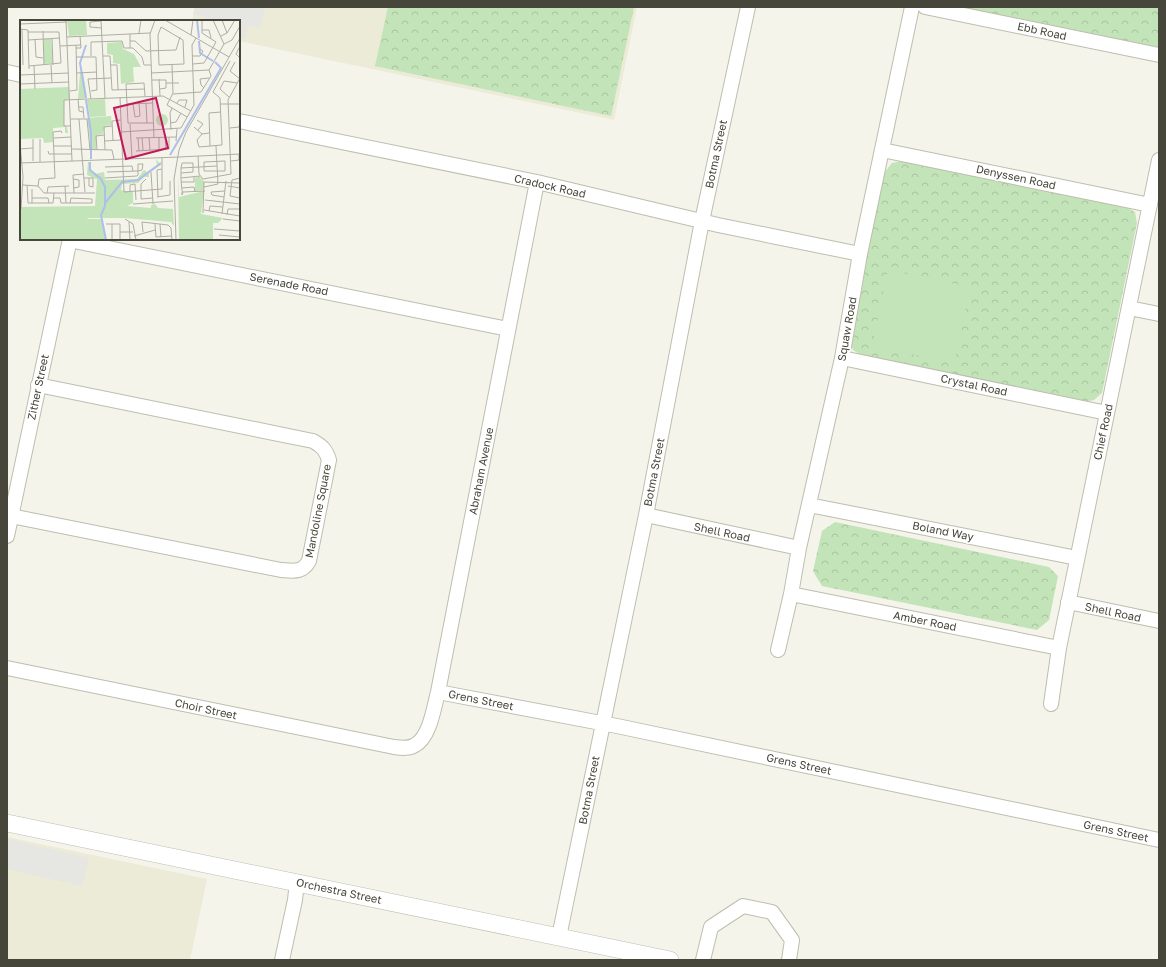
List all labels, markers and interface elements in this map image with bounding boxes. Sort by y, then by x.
street label: Ebb Road [1016,19,1068,42]
inset map [20,20,240,240]
street label: Botma Street [702,118,729,189]
street label: Denyssen Road [975,162,1057,191]
street label: Cradock Road [513,171,587,200]
street label: Serenade Road [249,270,330,298]
street label: Squaw Road [834,296,859,362]
street label: Zither Street [24,353,51,421]
street label: Crystal Road [940,371,1009,398]
street label: Chief Road [1090,403,1115,461]
street label: Abraham Avenue [466,426,495,516]
street label: Botma Street [640,436,667,507]
street label: Mandoline Square [302,463,333,559]
street label: Boland Way [911,518,975,543]
street label: Shell Road [693,519,751,544]
street label: Shell Road [1084,599,1142,624]
street label: Amber Road [892,608,958,633]
street label: Grens Street [447,687,515,712]
street label: Choir Street [174,696,238,721]
street label: Grens Street [765,750,833,777]
street label: Botma Street [575,754,602,825]
street label: Grens Street [1082,817,1150,844]
street label: Orchestra Street [295,875,383,906]

